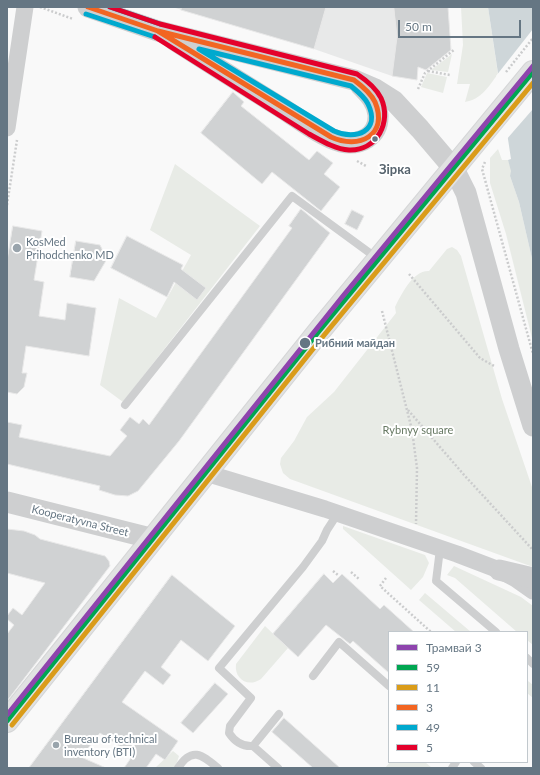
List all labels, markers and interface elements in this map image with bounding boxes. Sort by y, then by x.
scale bar [400,12,523,38]
text: 50 m [405,19,432,34]
unlabelled marker [370,134,380,144]
district label: Зірка [379,162,411,178]
place label: KosMed Prihodchenko MD [26,235,114,261]
marker: KosMed Prihodchenko MD [11,242,23,254]
marker: Рибний майдан [298,336,312,350]
place label: Рибний майдан [315,336,395,350]
park label: Rybnyy square [383,423,453,437]
street label: Kooperatyvna Street [30,503,130,539]
legend [388,631,528,763]
text: Трамвай 3 [426,640,482,655]
text: 59 [426,660,440,675]
text: 11 [426,680,440,695]
text: 3 [426,700,433,715]
text: 49 [426,720,440,735]
place label: Bureau of technical inventory (BTI) [64,732,157,758]
marker: Bureau of technical inventory (BTI) [51,740,61,750]
text: 5 [426,740,433,755]

